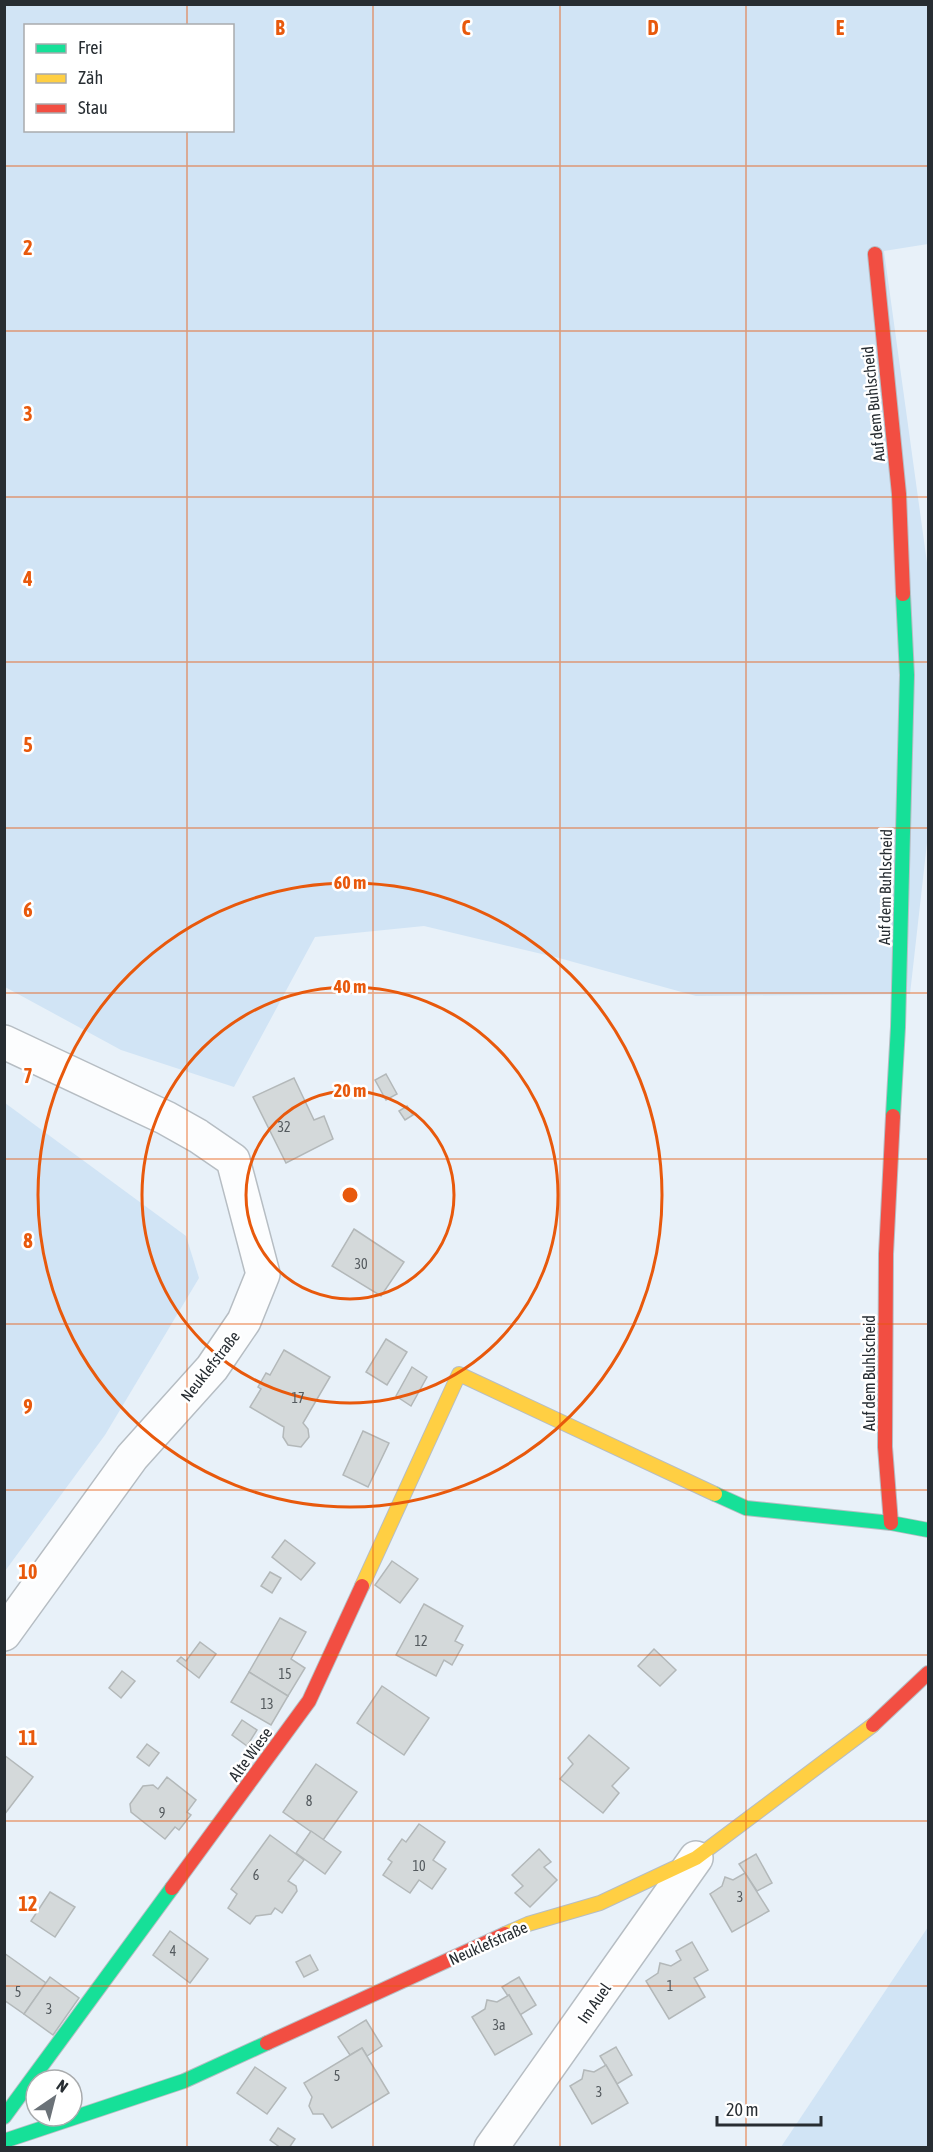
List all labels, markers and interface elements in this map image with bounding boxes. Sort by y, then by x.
text: B [275,16,285,39]
text: C [462,16,471,39]
text: D [647,16,659,39]
text: E [836,16,845,39]
legend [24,24,234,132]
text: Frei [78,37,103,58]
text: Zäh [78,67,103,88]
text: Stau [78,97,108,118]
text: 2 [23,236,33,259]
street label: Auf dem Buhlscheid [858,345,888,463]
text: 3 [23,402,33,425]
text: 4 [22,567,33,590]
text: 5 [23,733,33,756]
street label: Auf dem Buhlscheid [875,829,895,945]
text: 60 m [334,872,366,893]
text: 6 [23,898,33,921]
text: 40 m [333,976,366,997]
text: 7 [23,1064,33,1087]
text: 20 m [334,1080,366,1101]
house number: 32 [277,1119,291,1135]
centre of rings [340,1185,360,1205]
text: 8 [23,1229,33,1252]
house number: 30 [354,1256,368,1272]
street label: Auf dem Buhlscheid [860,1315,878,1431]
street label: Neuklefstraße [177,1327,243,1405]
house number: 17 [291,1390,305,1406]
text: 9 [23,1395,33,1418]
text: 10 [19,1560,37,1583]
house number: 12 [414,1633,428,1649]
house number: 15 [278,1666,292,1682]
house number: 13 [260,1696,274,1712]
street label: Alte Wiese [225,1724,275,1784]
text: 11 [19,1726,37,1749]
house number: 8 [306,1793,313,1809]
house number: 9 [159,1805,165,1821]
house number: 10 [412,1858,426,1874]
house number: 6 [253,1867,260,1883]
house number: 3 [737,1889,743,1905]
text: 12 [19,1892,37,1915]
street label: Neuklefstraße [446,1918,530,1968]
house number: 4 [170,1943,177,1959]
house number: 1 [667,1978,673,1994]
street label: Im Auel [574,1979,615,2027]
house number: 5 [15,1984,21,2000]
house number: 3 [46,2001,52,2017]
house number: 3a [492,2017,506,2033]
north arrow [24,2068,84,2128]
house number: 5 [334,2068,340,2084]
text: N [54,2076,72,2096]
house number: 3 [596,2084,602,2100]
scale bar [717,2089,820,2127]
text: 20 m [726,2099,758,2120]

